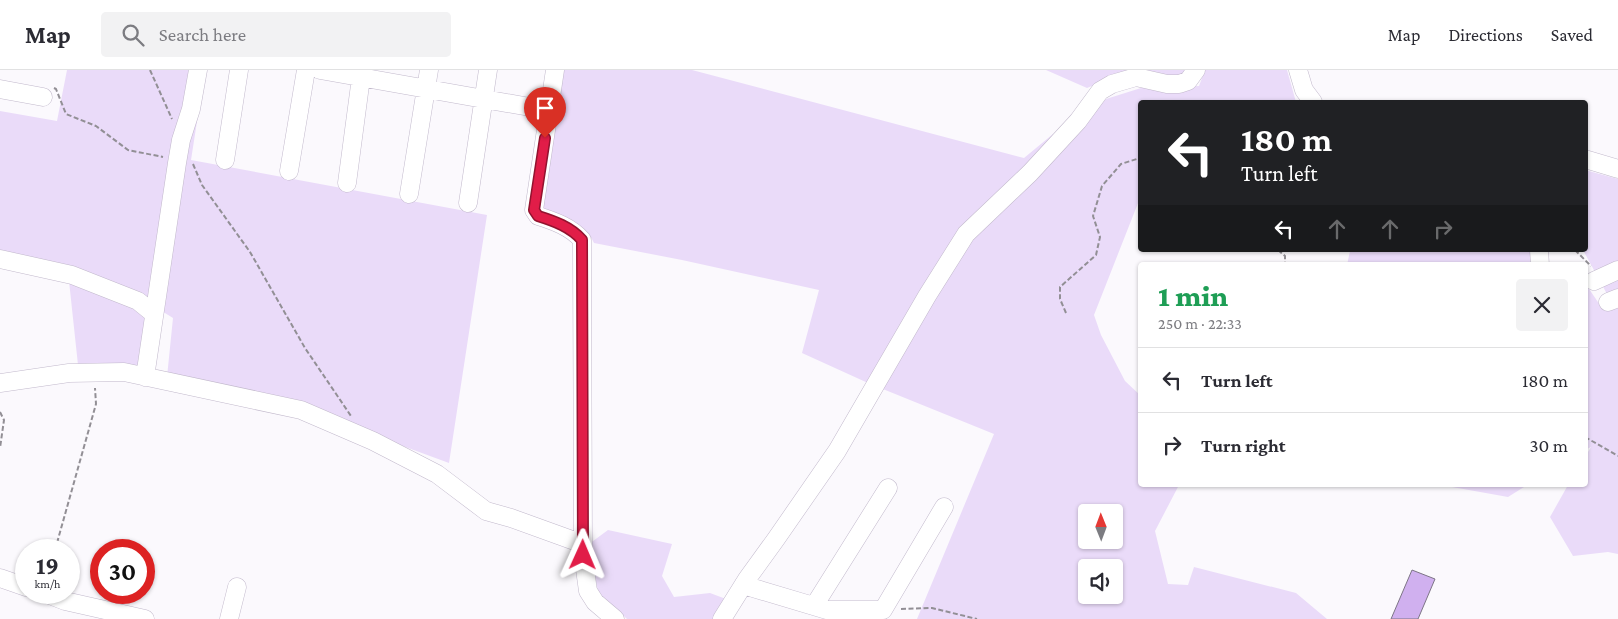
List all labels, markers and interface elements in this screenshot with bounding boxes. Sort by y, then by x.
search box [101,12,451,57]
text: Map [25,21,71,48]
icon: search [119,21,147,49]
text: Search here [159,24,246,45]
text: Map [1388,25,1420,45]
text: Directions [1448,25,1523,45]
text: Saved [1551,25,1593,45]
pin [524,87,566,138]
icon: arrive [531,94,559,122]
icon: left [1158,120,1223,185]
text: 180 m [1241,120,1332,159]
text: Turn left [1241,161,1318,186]
icon: left [1270,215,1298,243]
icon: ahead [1323,215,1351,243]
icon: ahead [1376,215,1404,243]
icon: right [1429,215,1457,243]
text: 1 min [1158,279,1228,312]
button: close [1516,279,1568,331]
text: 250 m · 22:33 [1158,315,1242,332]
icon: left [1158,366,1186,394]
text: Turn left [1201,370,1273,391]
text: 180 m [1522,370,1568,391]
icon: right [1158,431,1186,459]
text: Turn right [1201,435,1286,456]
text: 30 m [1529,435,1568,456]
north arrow [1078,504,1122,549]
map controls [1078,504,1123,604]
position arrow [556,528,608,580]
speed limit sign: 30 [90,539,155,604]
text: 19 [36,552,59,579]
button: sound [1078,559,1123,604]
text: km/h [35,577,60,591]

